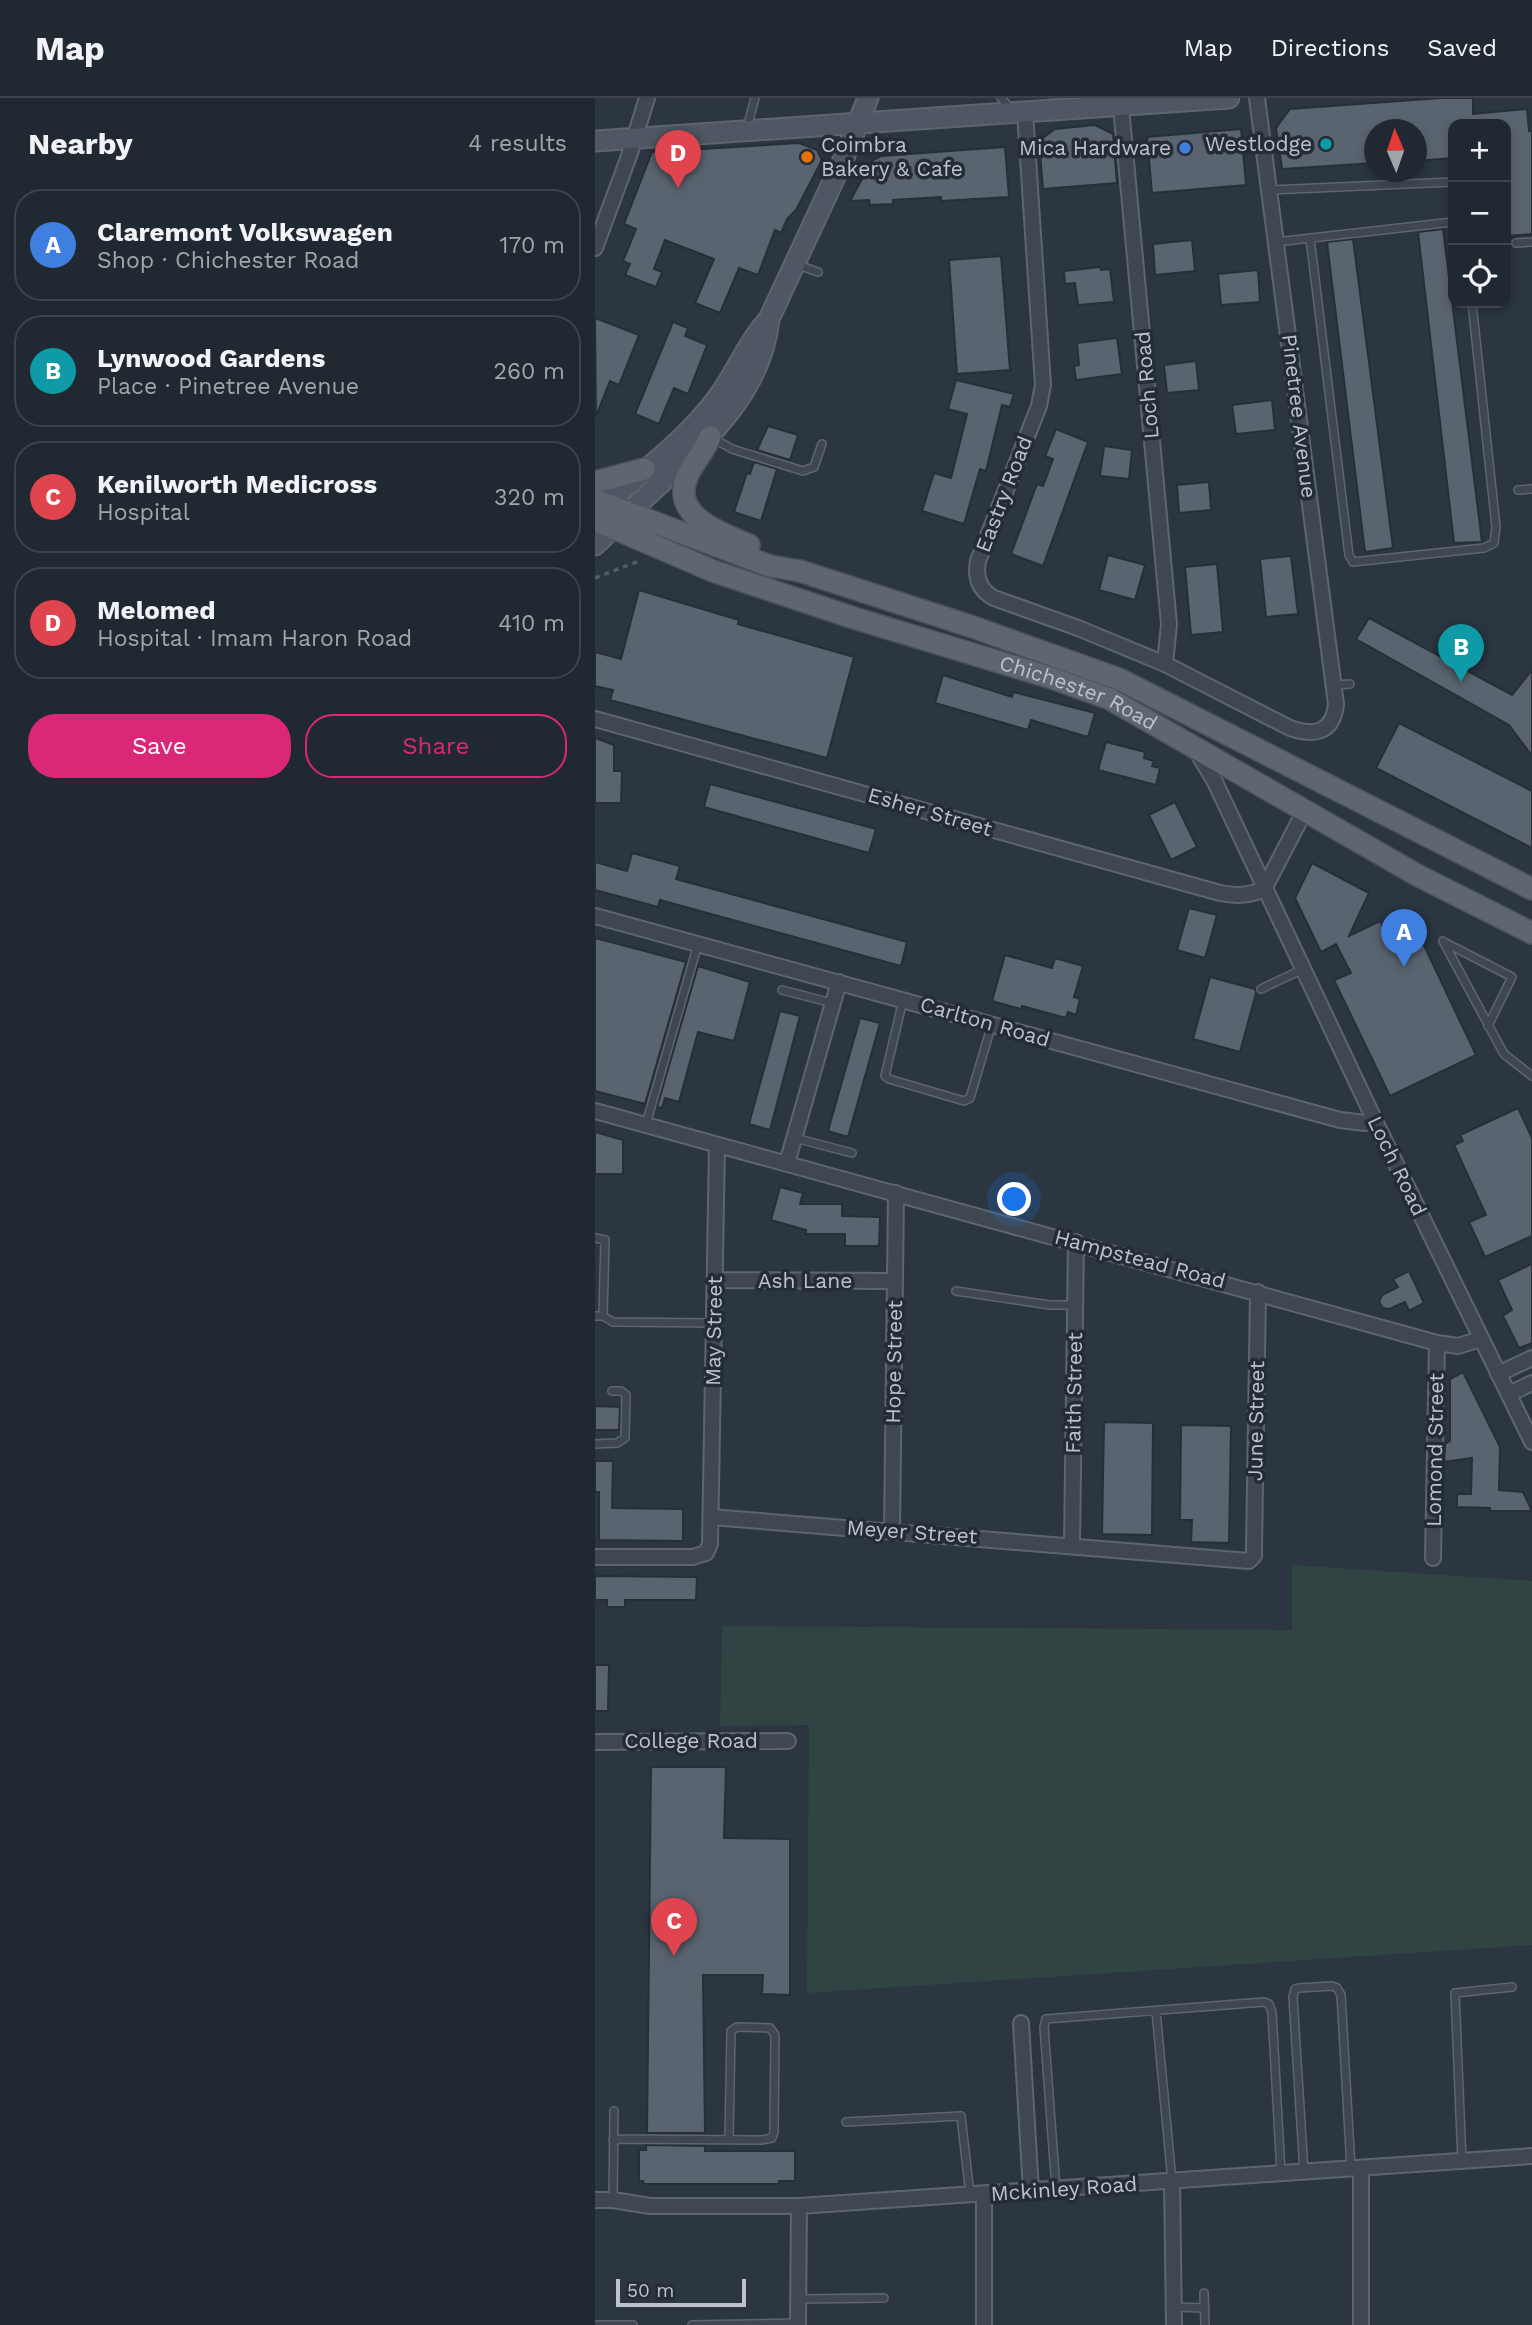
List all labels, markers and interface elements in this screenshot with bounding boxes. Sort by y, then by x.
text: Map [35,29,105,68]
text: Map [1184,34,1233,62]
text: Directions [1271,34,1389,62]
text: Saved [1427,34,1497,62]
north arrow [1364,119,1427,182]
map controls [1448,119,1511,308]
button: + [1448,119,1511,182]
text: Nearby [28,126,133,161]
text: 4 results [468,130,567,157]
pin: D [655,130,701,188]
place label: Westlodge [1205,131,1312,156]
place label: Coimbra Bakery & Cafe [821,132,963,181]
place label: Mica Hardware [1019,135,1171,160]
marker: Westlodge [1318,136,1334,152]
marker: Mica Hardware [1177,140,1193,156]
marker: Coimbra Bakery & Cafe [799,149,815,165]
button: − [1448,182,1511,245]
text: Claremont Volkswagen [97,217,393,247]
text: A [45,232,61,259]
text: 170 m [500,232,565,259]
button: locate [1448,245,1511,308]
text: Shop · Chichester Road [97,247,359,274]
street label: Loch Road [1129,330,1164,440]
street label: Pinetree Avenue [1277,332,1322,499]
text: Lynwood Gardens [97,343,325,373]
text: B [45,358,61,385]
text: 260 m [494,358,565,385]
text: Place · Pinetree Avenue [97,373,359,400]
street label: Eastry Road [970,432,1037,555]
text: Kenilworth Medicross [97,469,377,499]
text: C [45,484,61,511]
text: 320 m [494,484,565,511]
text: Hospital [97,499,190,526]
text: Melomed [97,595,216,625]
text: D [45,610,61,637]
text: 410 m [498,610,565,637]
pin: B [1438,624,1484,682]
text: Hospital · Imam Haron Road [97,625,412,652]
street label: Chichester Road [997,650,1162,736]
button: Save [28,714,291,778]
button: Share [305,714,567,778]
street label: Esher Street [865,782,995,841]
pin: A [1381,909,1427,967]
street label: Carlton Road [917,991,1053,1052]
street label: Loch Road [1363,1112,1432,1220]
your location [997,1182,1031,1216]
street label: Hampstead Road [1052,1224,1228,1293]
street label: Ash Lane [758,1268,852,1293]
street label: May Street [700,1276,727,1386]
street label: Hope Street [880,1300,907,1424]
street label: Faith Street [1060,1332,1087,1454]
street label: June Street [1242,1361,1269,1481]
street label: Lomond Street [1421,1373,1448,1527]
street label: Meyer Street [846,1514,978,1549]
street label: College Road [624,1728,758,1753]
pin: C [651,1898,697,1956]
street label: Mckinley Road [990,2171,1138,2206]
scale bar [616,2276,745,2308]
text: 50 m [627,2279,674,2302]

